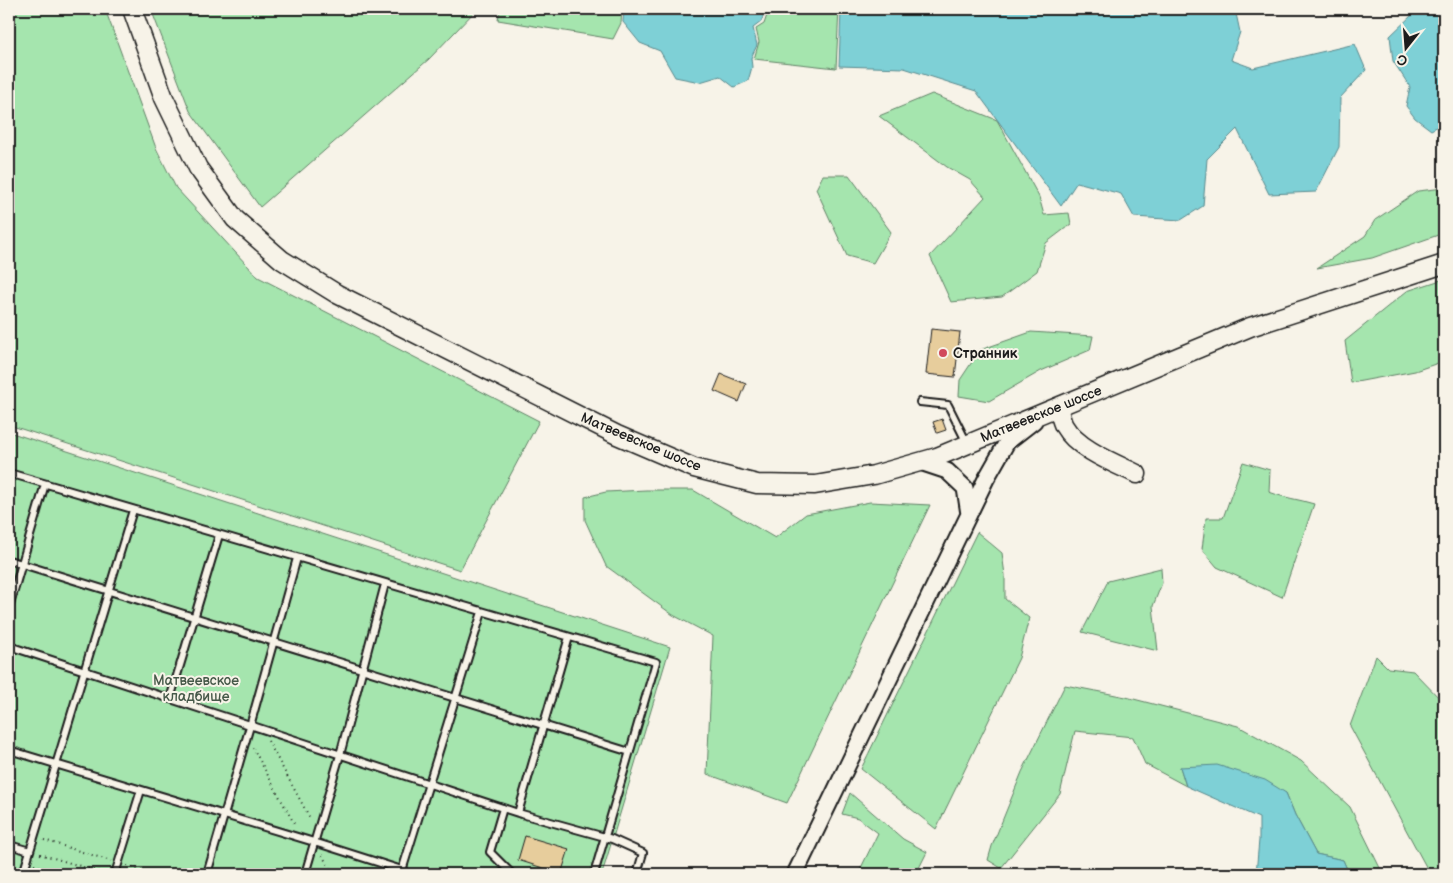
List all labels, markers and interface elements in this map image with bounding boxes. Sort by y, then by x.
north arrow [1380,22,1430,72]
text: С [1395,50,1409,70]
place label: Странник [953,345,1018,362]
marker: Странник [937,347,949,359]
street label: Матвеевское шоссе [978,382,1104,446]
street label: Матвеевское шоссе [578,409,704,475]
park label: Матвеевское кладбище [153,672,239,705]

